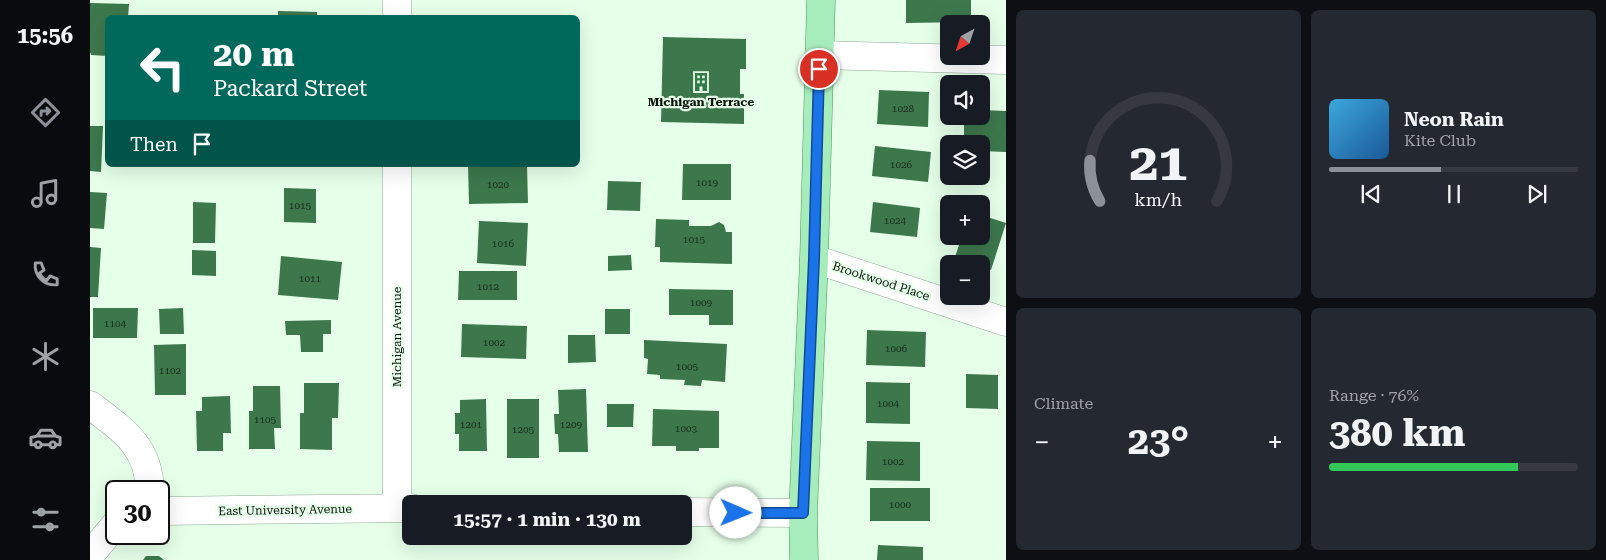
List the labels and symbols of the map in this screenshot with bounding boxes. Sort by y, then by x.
north arrow [940,15,990,65]
pin [798,48,840,90]
building icon: Michigan Terrace [690,71,712,93]
place label: Michigan Terrace [648,95,754,109]
house number: 1028 [892,103,915,114]
house number: 1026 [890,159,913,170]
house number: 1019 [696,177,719,188]
house number: 1020 [487,179,510,190]
house number: 1015 [289,200,312,211]
house number: 1024 [884,215,907,226]
house number: 1015 [683,234,706,245]
house number: 1016 [492,238,515,249]
street label: Brookwood Place [831,259,932,303]
house number: 1011 [299,273,322,284]
house number: 1012 [477,281,500,292]
street label: Michigan Avenue [390,286,404,387]
house number: 1009 [690,297,713,308]
house number: 1104 [104,318,127,329]
house number: 1002 [483,337,506,348]
house number: 1006 [885,343,908,354]
house number: 1005 [676,361,699,372]
house number: 1102 [159,365,182,376]
house number: 1004 [877,398,900,409]
house number: 1105 [254,414,277,425]
house number: 1201 [460,419,483,430]
house number: 1209 [560,419,583,430]
house number: 1003 [675,423,698,434]
house number: 1205 [512,424,535,435]
house number: 1002 [882,456,905,467]
speed limit sign: 30 [105,480,170,545]
position arrow [709,486,761,538]
house number: 1000 [889,499,912,510]
street label: East University Avenue [218,502,352,518]

